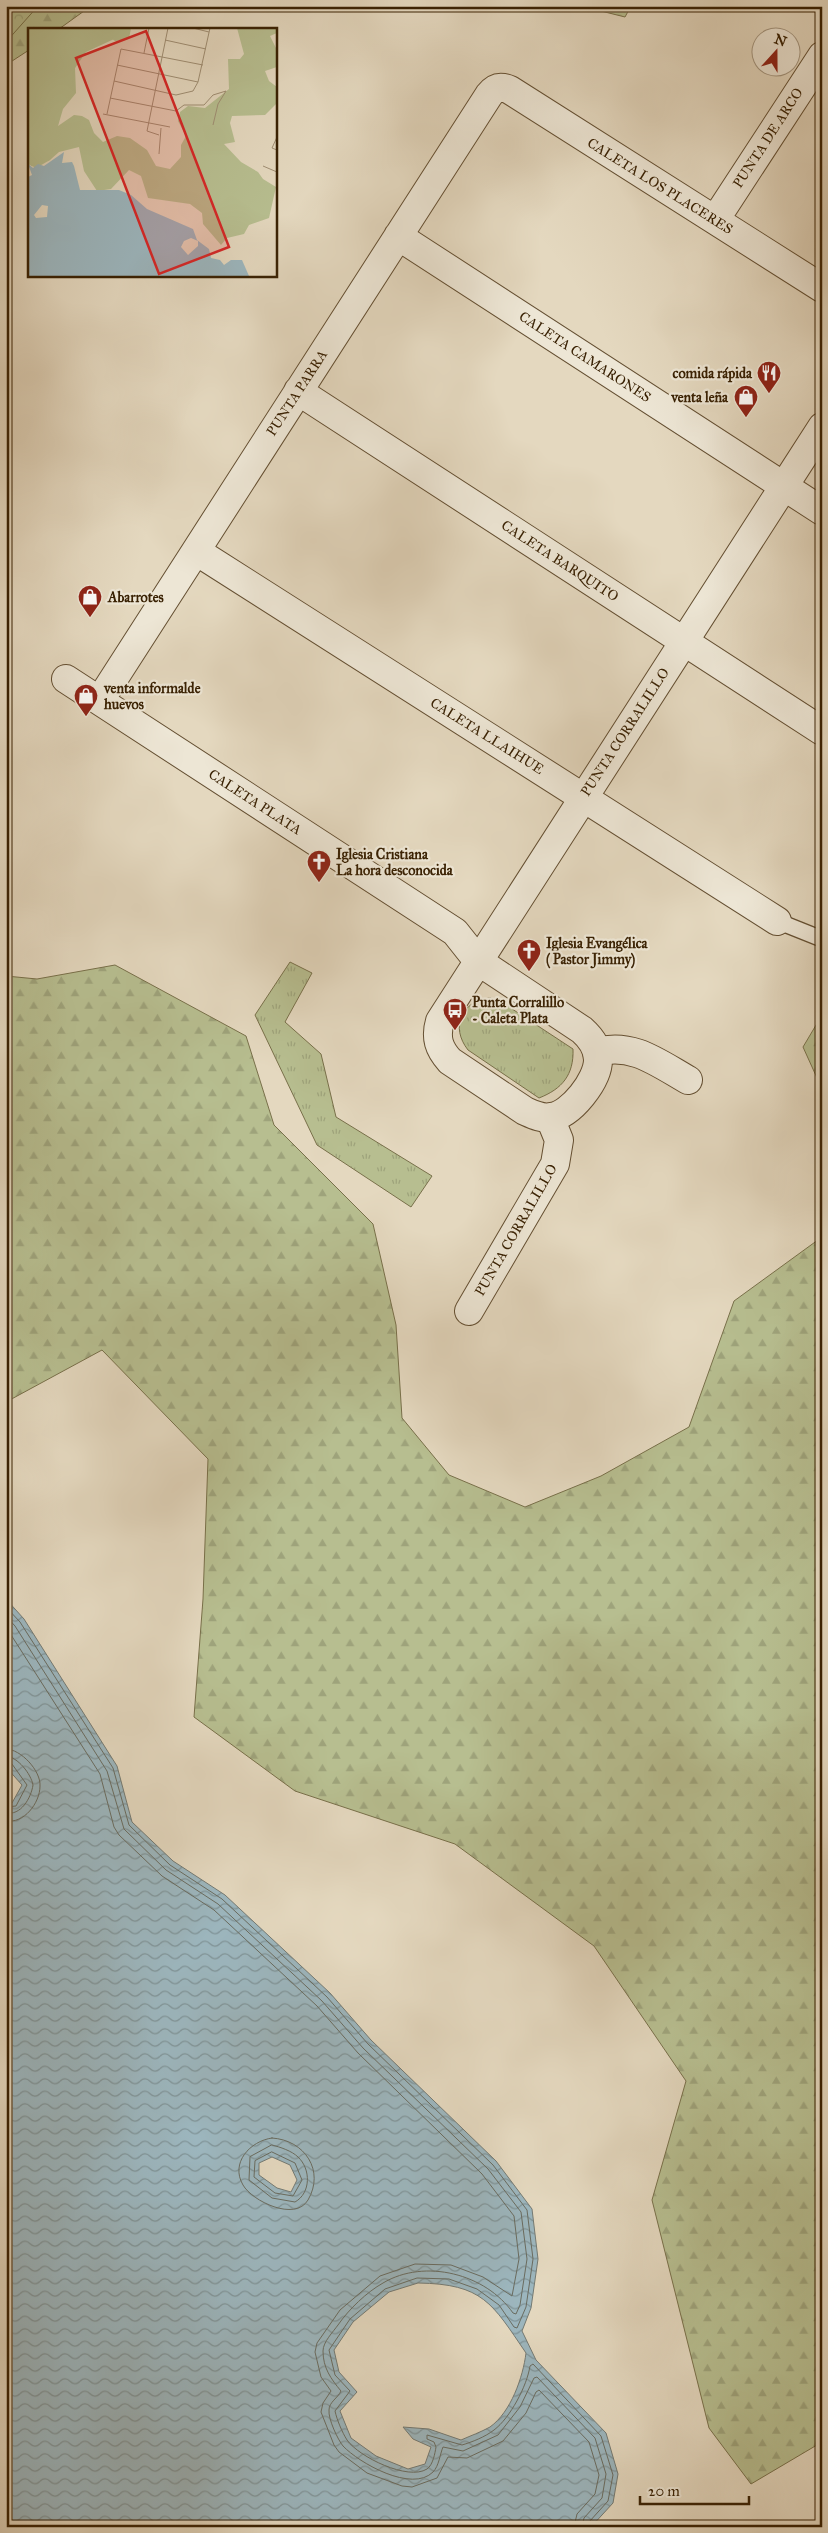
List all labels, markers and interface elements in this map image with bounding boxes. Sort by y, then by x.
inset map [28,28,276,276]
north arrow [750,28,800,78]
text: N [772,30,789,50]
street label: PUNTA DE ARCO [729,85,807,191]
street label: CALETA LOS PLACERES [584,134,736,238]
street label: CALETA CAMARONES [516,308,654,406]
street label: PUNTA PARRA [263,346,331,439]
restaurant icon: comida rápida [756,360,782,394]
place label: comida rápida [673,365,753,383]
shop icon: venta leña [733,384,759,418]
place label: venta leña [670,389,729,406]
street label: CALETA BARQUITO [498,517,622,605]
shop icon: Abarrotes [77,584,103,618]
place label: Abarrotes [107,589,164,606]
street label: PUNTA CORRALILLO [577,665,673,799]
place label: venta informalde huevos [103,680,201,713]
shop icon: venta informalde huevos [73,683,99,717]
street label: CALETA LLAIHUE [427,694,547,778]
street label: CALETA PLATA [205,766,305,839]
place label: Iglesia Cristiana La hora desconocida [336,846,454,879]
church icon: Iglesia Cristiana La hora desconocida [306,849,332,883]
place label: Iglesia Evangélica ( Pastor Jimmy) [546,935,649,969]
church icon: Iglesia Evangélica ( Pastor Jimmy) [516,938,542,972]
place label: Punta Corralillo - Caleta Plata [472,994,564,1027]
bus stop icon: Punta Corralillo - Caleta Plata [442,997,468,1031]
street label: PUNTA CORRALILLO [471,1161,561,1299]
scale bar [640,2473,749,2505]
text: 20 m [648,2482,680,2500]

